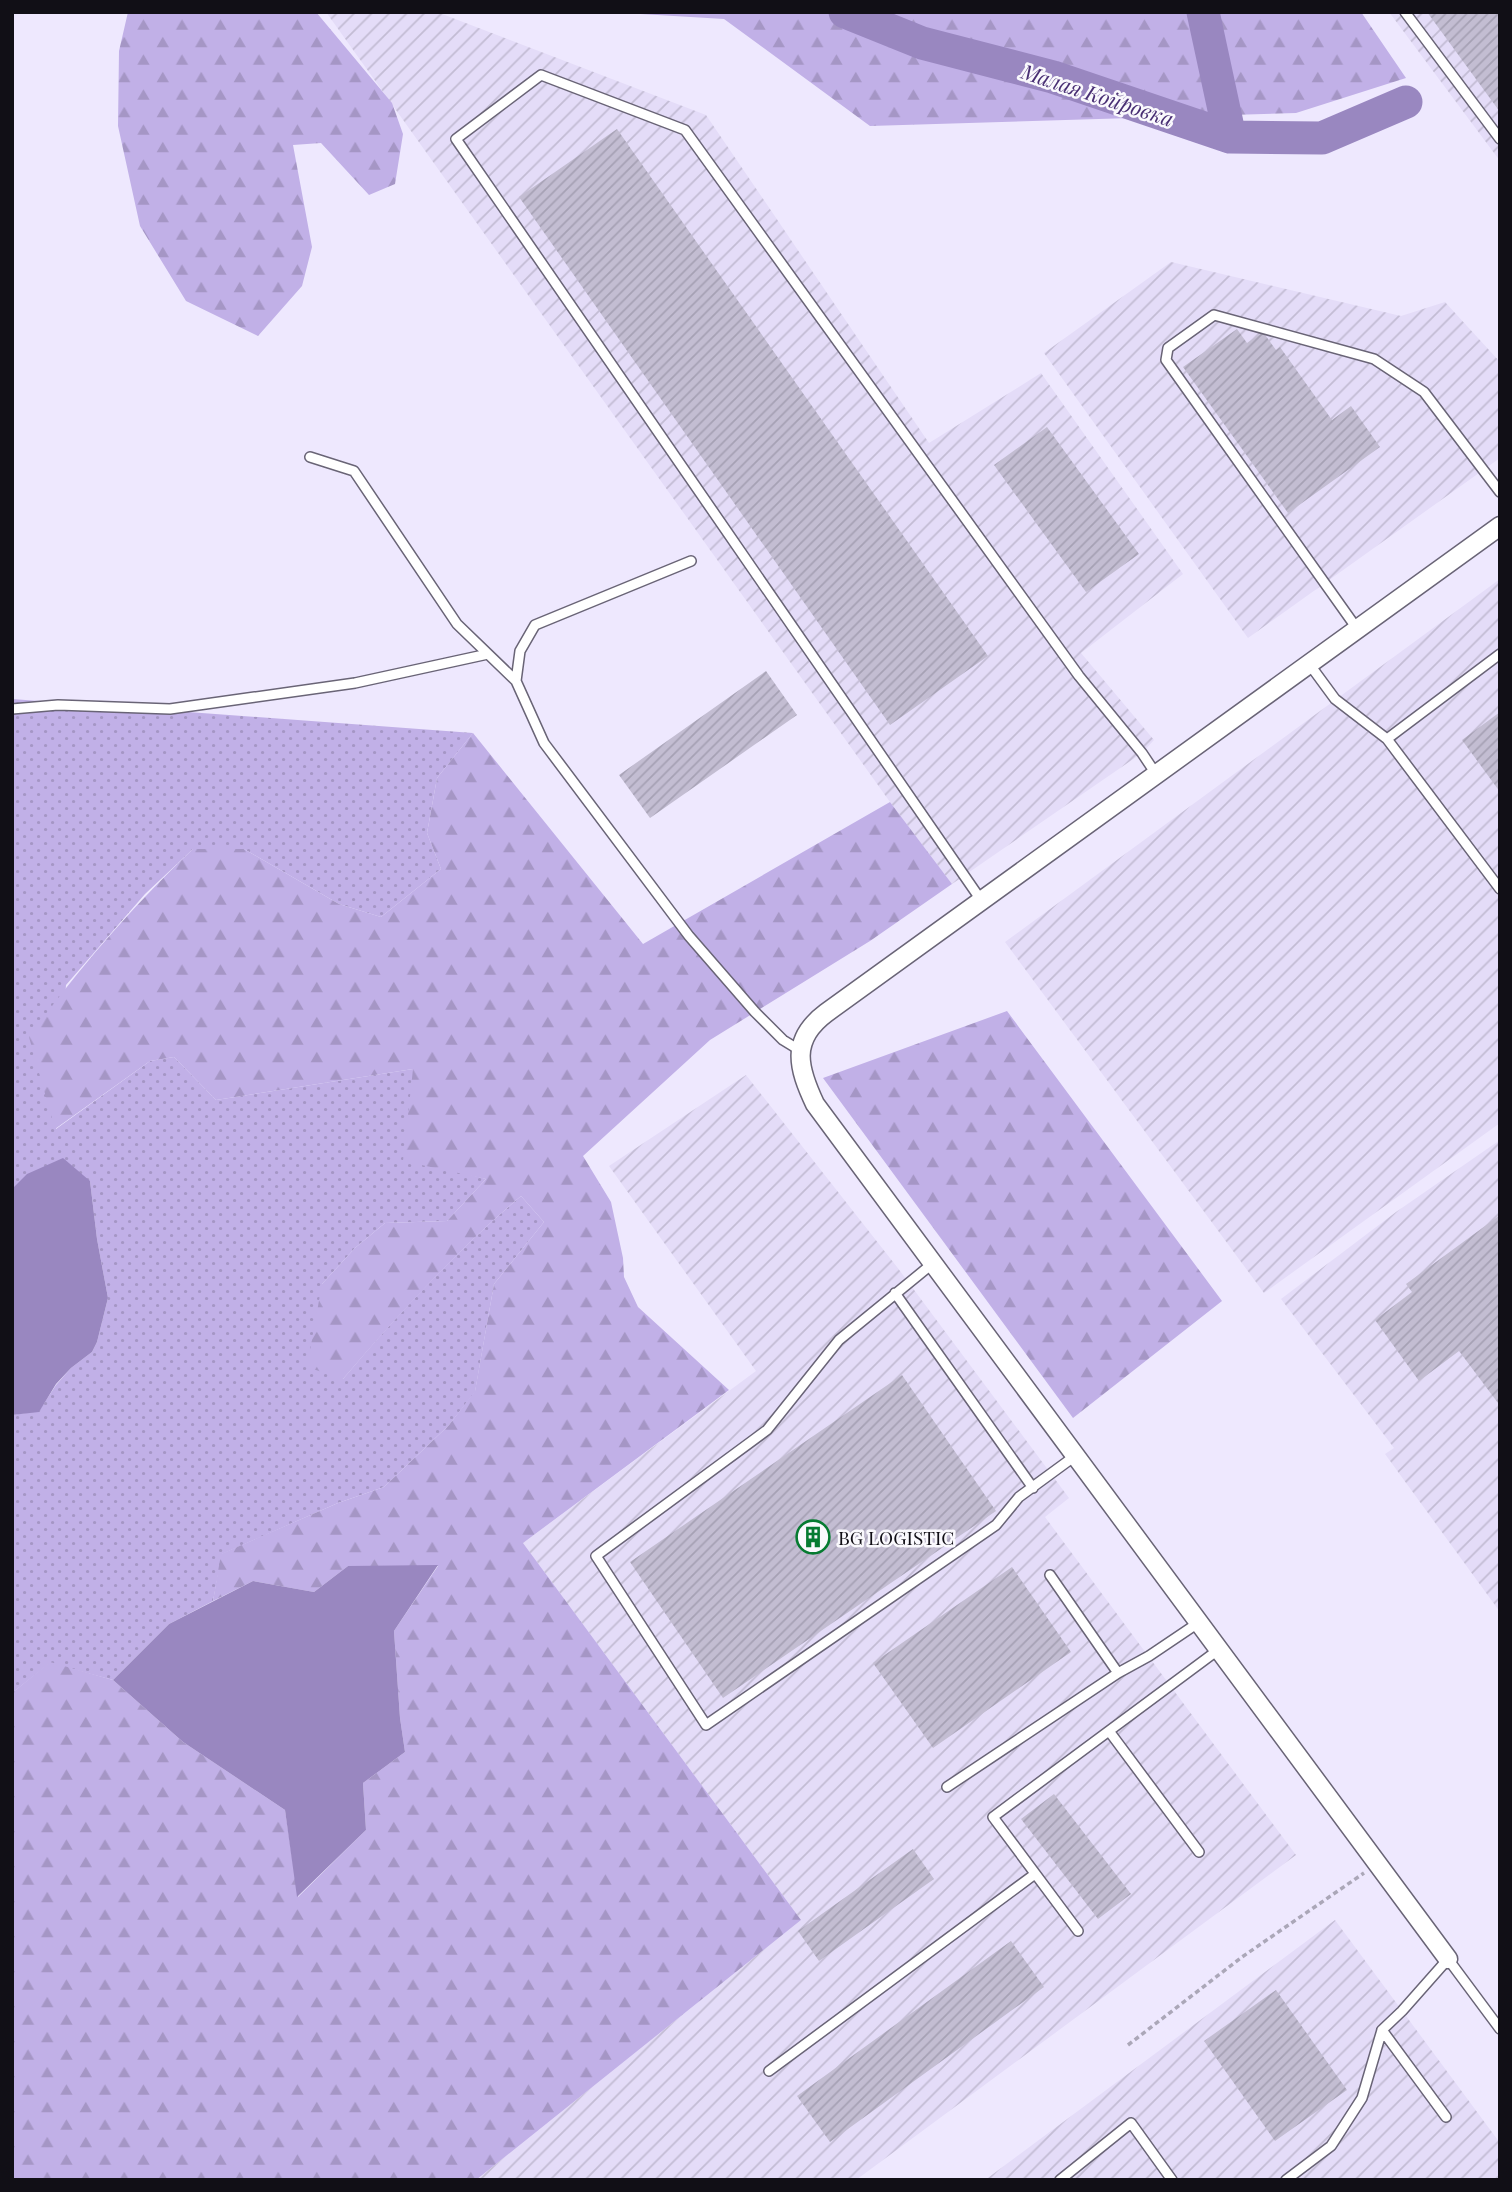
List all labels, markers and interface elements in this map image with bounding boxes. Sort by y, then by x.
water label: Малая Койровка [1017,56,1178,132]
building icon: BG LOGISTIC [794,1518,832,1556]
place label: BG LOGISTIC [838,1524,954,1550]

